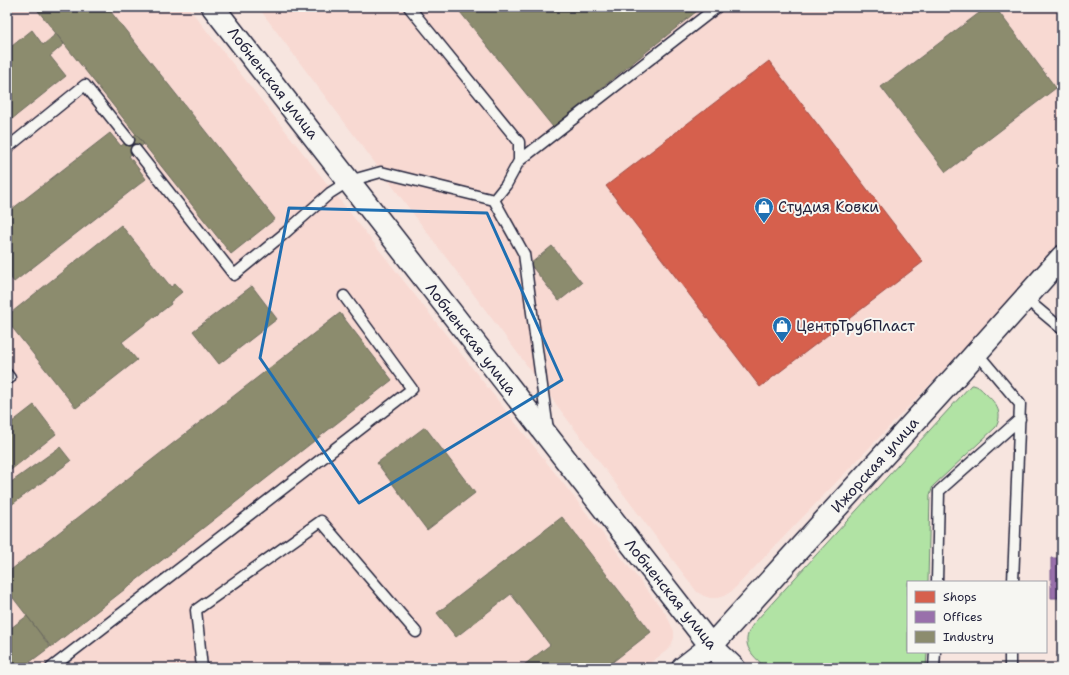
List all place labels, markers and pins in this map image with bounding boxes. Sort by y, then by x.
shop icon: Студия Ковки [753,196,775,224]
place label: Студия Ковки [778,197,879,217]
shop icon: ЦентрТрубПласт [771,315,793,343]
place label: ЦентрТрубПласт [796,316,915,336]

